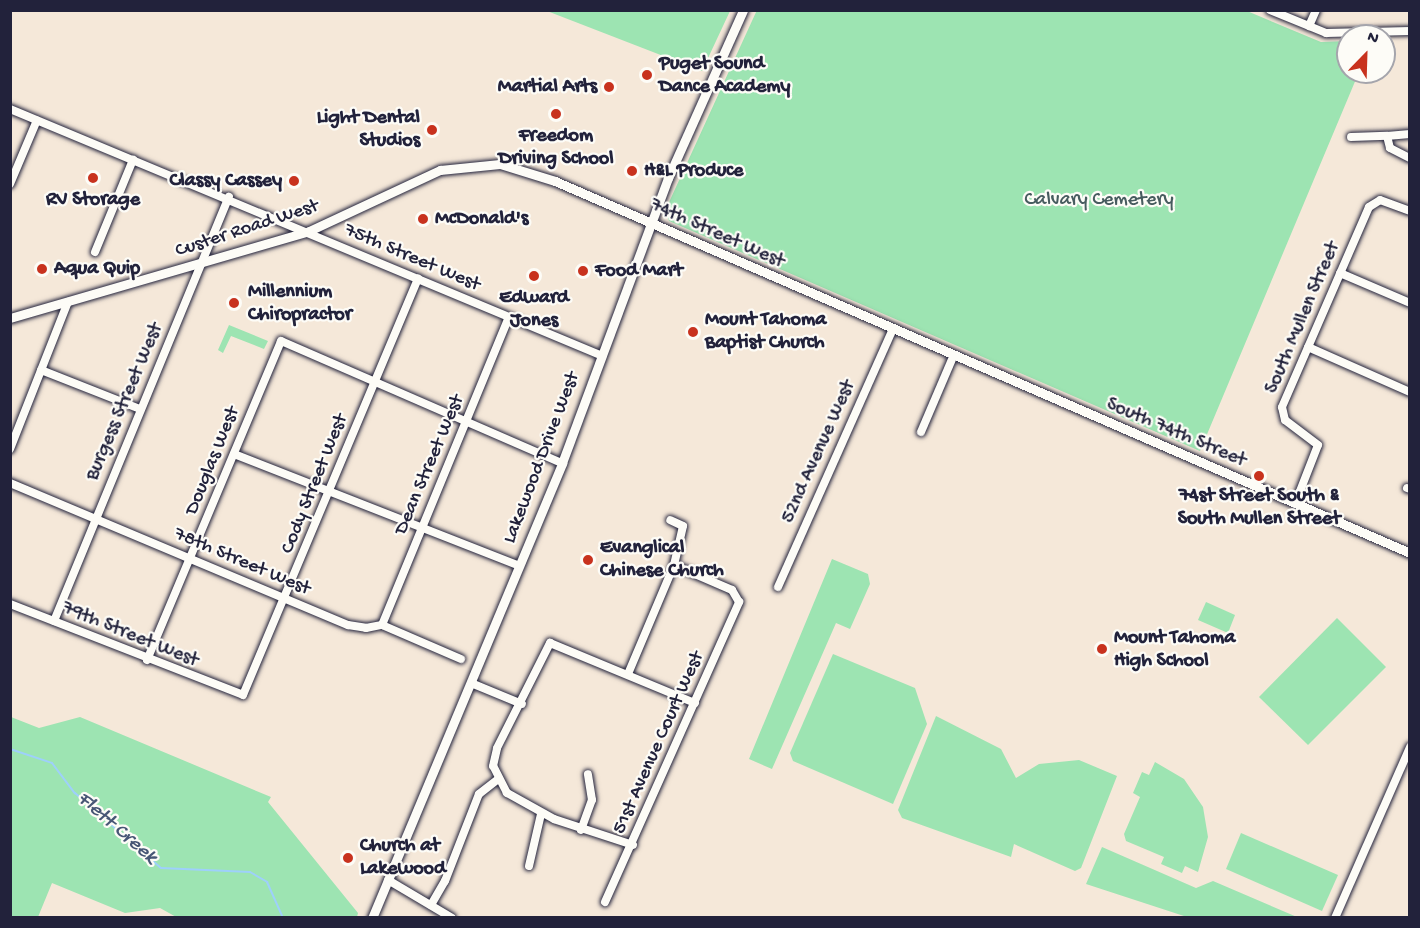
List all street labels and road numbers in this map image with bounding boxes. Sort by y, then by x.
street label: 74th Street West [646,194,788,274]
street label: Custer Road West [172,195,322,263]
street label: 75th Street West [340,219,484,297]
street label: South Mullen Street [1260,238,1346,398]
street label: Burgess Street West [81,320,169,484]
street label: Lakewood Drive West [498,369,586,547]
street label: 52nd Avenue West [777,377,861,527]
street label: Dean Street West [390,391,470,539]
street label: South 74th Street [1102,393,1250,473]
street label: Douglas West [180,403,246,519]
street label: Cody Street West [276,411,354,557]
street label: 78th Street West [170,522,314,602]
street label: 79th Street West [58,597,202,673]
street label: 51st Avenue Court West [608,648,710,838]

